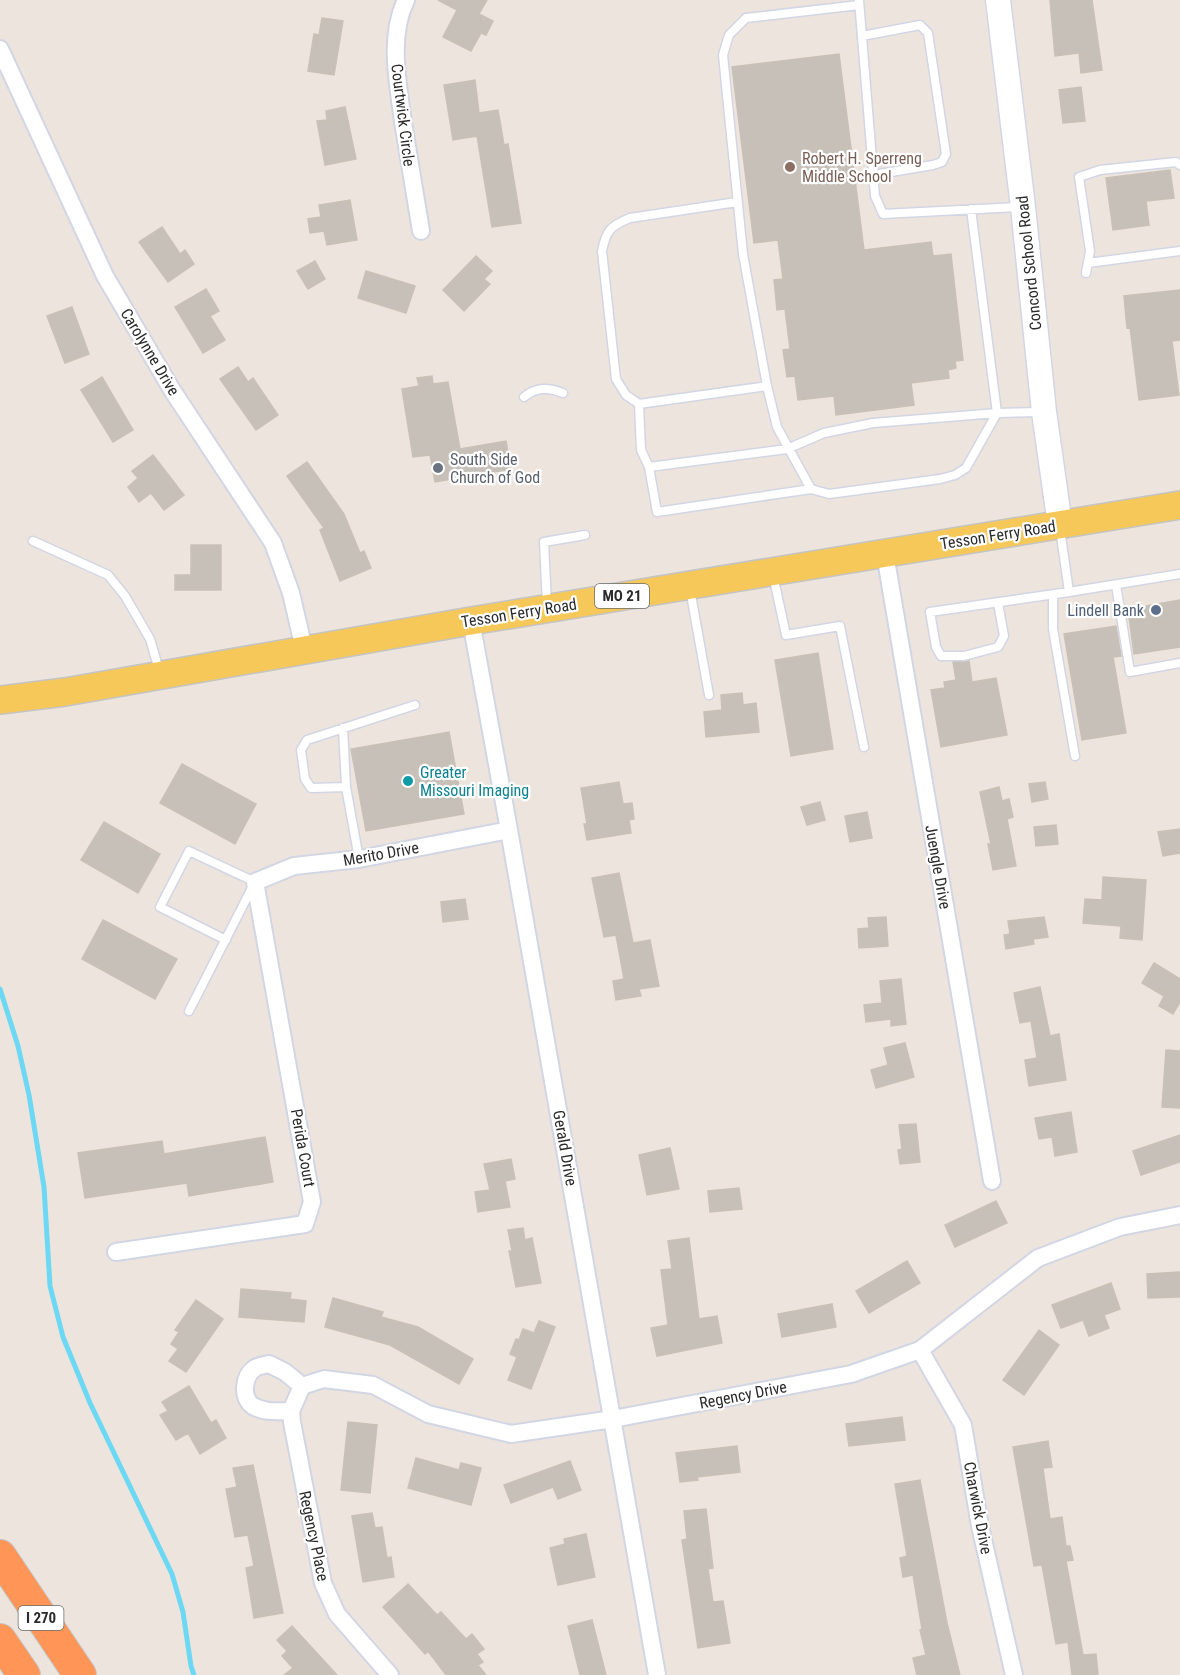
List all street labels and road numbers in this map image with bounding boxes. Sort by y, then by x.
street label: Courtwick Circle [387,63,419,167]
street label: Concord School Road [1012,195,1046,331]
street label: Carolynne Drive [117,305,183,399]
street label: Tesson Ferry Road [939,517,1057,553]
road number: MO 21 [595,584,649,608]
street label: Tesson Ferry Road [460,595,578,631]
street label: Juengle Drive [921,823,955,911]
street label: Merito Drive [342,838,420,870]
street label: Perida Court [287,1107,319,1189]
street label: Gerald Drive [549,1109,581,1187]
street label: Regency Drive [698,1377,788,1413]
street label: Charwick Drive [960,1460,996,1556]
street label: Regency Place [295,1489,333,1583]
road number: I 270 [18,1606,63,1630]

